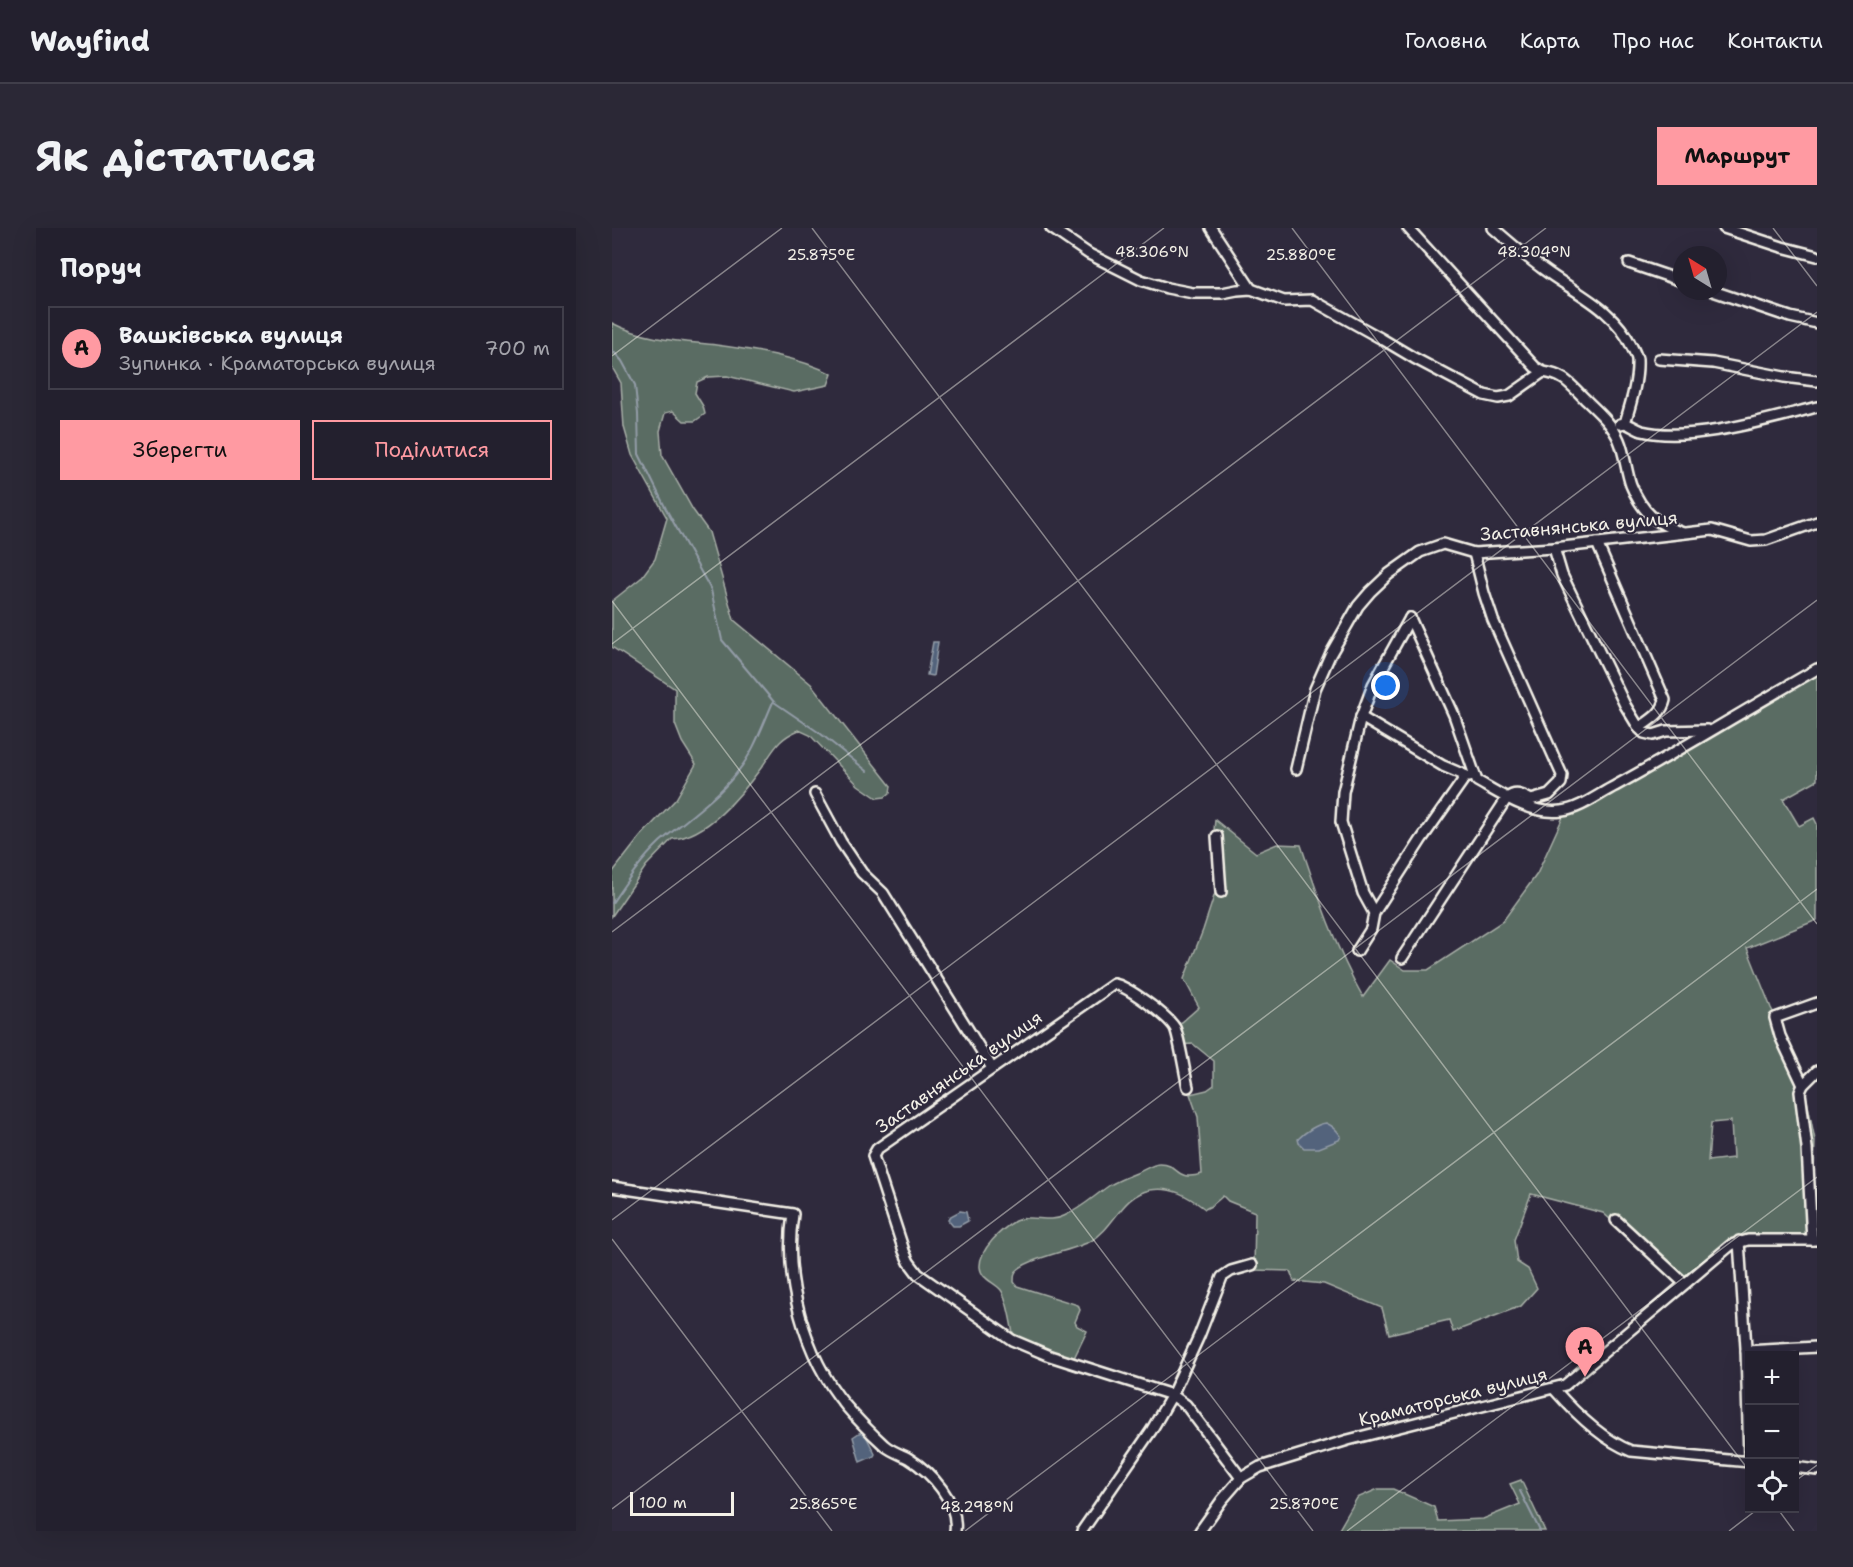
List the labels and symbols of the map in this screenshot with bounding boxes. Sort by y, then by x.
text: 48.306°N [1115,242,1189,262]
text: 48.304°N [1497,242,1571,262]
text: 25.875°E [787,245,855,265]
text: 25.880°E [1266,245,1336,265]
north arrow [1673,246,1727,300]
street label: Заставнянська вулиця [1479,505,1679,547]
your location [1371,671,1400,700]
street label: Заставнянська вулиця [871,1005,1047,1139]
pin: A [1566,1328,1604,1377]
street label: Краматорська вулиця [1356,1362,1550,1432]
scale bar [630,1489,734,1516]
text: 25.865°E [789,1494,857,1514]
text: 25.870°E [1269,1494,1339,1514]
text: 48.298°N [940,1497,1014,1517]

